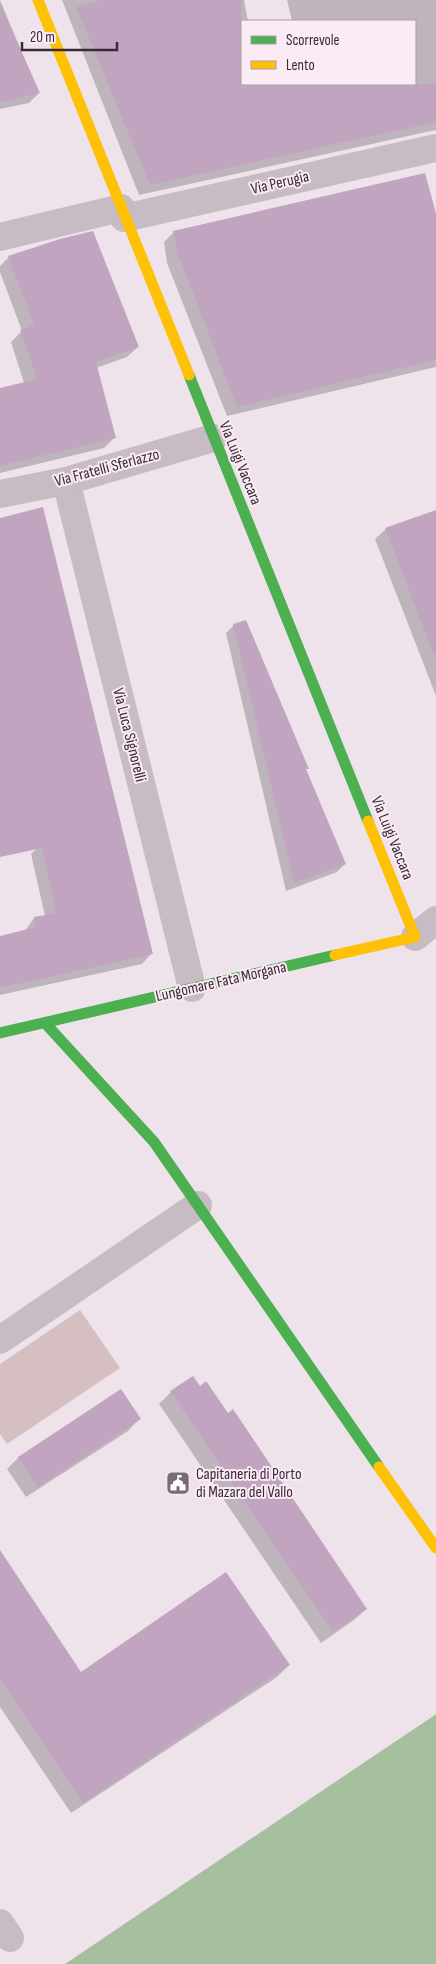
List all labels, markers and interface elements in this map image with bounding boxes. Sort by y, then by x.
scale bar [22,20,118,52]
legend [241,20,416,85]
text: 20 m [30,28,55,47]
text: Scorrevole [286,31,340,50]
text: Lento [286,56,315,75]
street label: Via Perugia [249,167,311,199]
street label: Via Luigi Vaccara [215,418,265,508]
street label: Via Fratelli Sferlazzo [53,445,161,491]
street label: Via Luca Signorelli [108,686,150,784]
street label: Via Luigi Vaccara [367,793,417,883]
street label: Lungomare Fata Morgana [154,958,288,1006]
place label: Capitaneria di Porto di Mazara del Vallo [196,1465,302,1502]
public building icon: Capitaneria di Porto di Mazara del Vallo [165,1470,191,1496]

